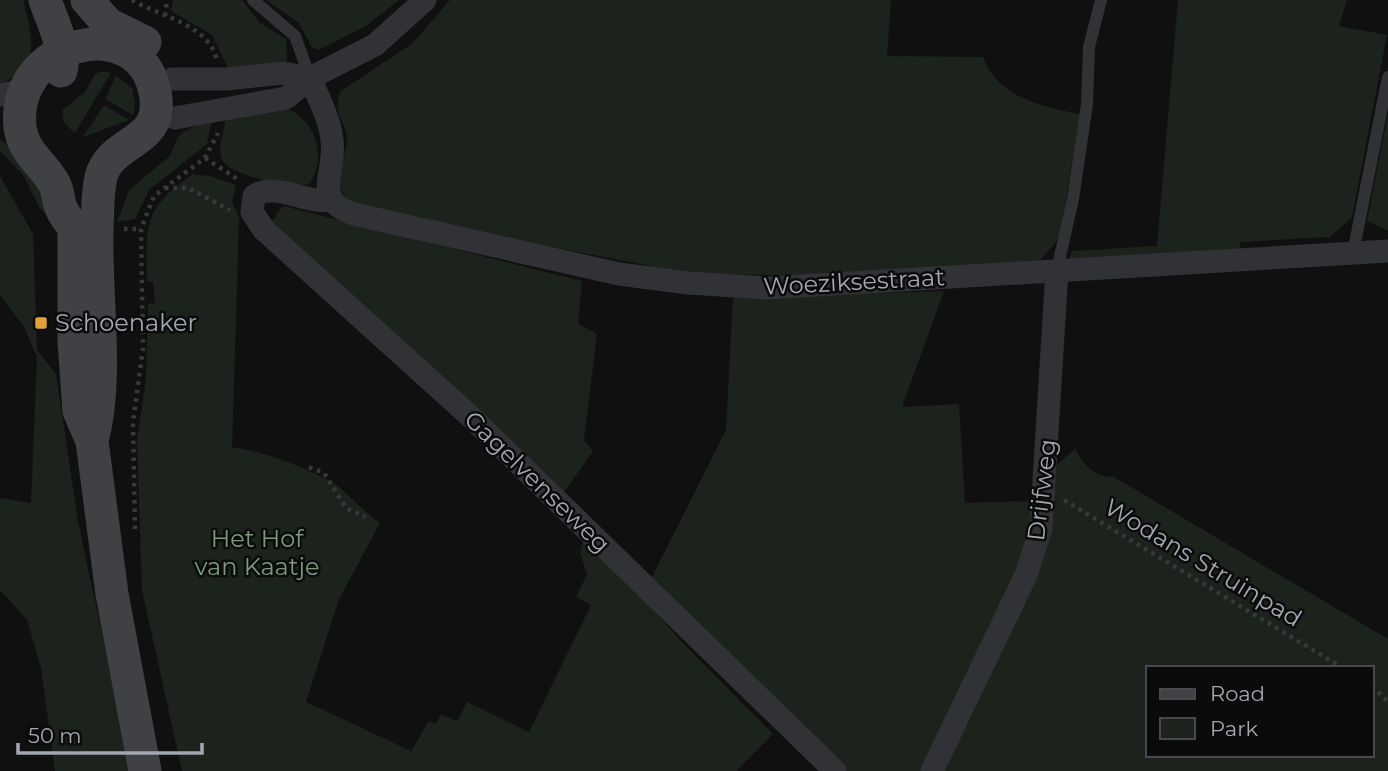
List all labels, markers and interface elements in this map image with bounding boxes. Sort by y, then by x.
street label: Woeziksestraat [762,262,946,301]
place label: Schoenaker [55,308,197,337]
marker: Schoenaker [33,315,49,331]
street label: Gagelvenseweg [459,405,616,558]
street label: Drijfweg [1021,437,1062,542]
street label: Wodans Struinpad [1100,492,1307,633]
park label: Het Hof van Kaatje [194,524,320,581]
legend [1146,666,1374,757]
text: Road [1210,681,1265,706]
scale bar [18,712,201,756]
text: Park [1210,716,1258,741]
text: 50 m [28,723,82,748]

